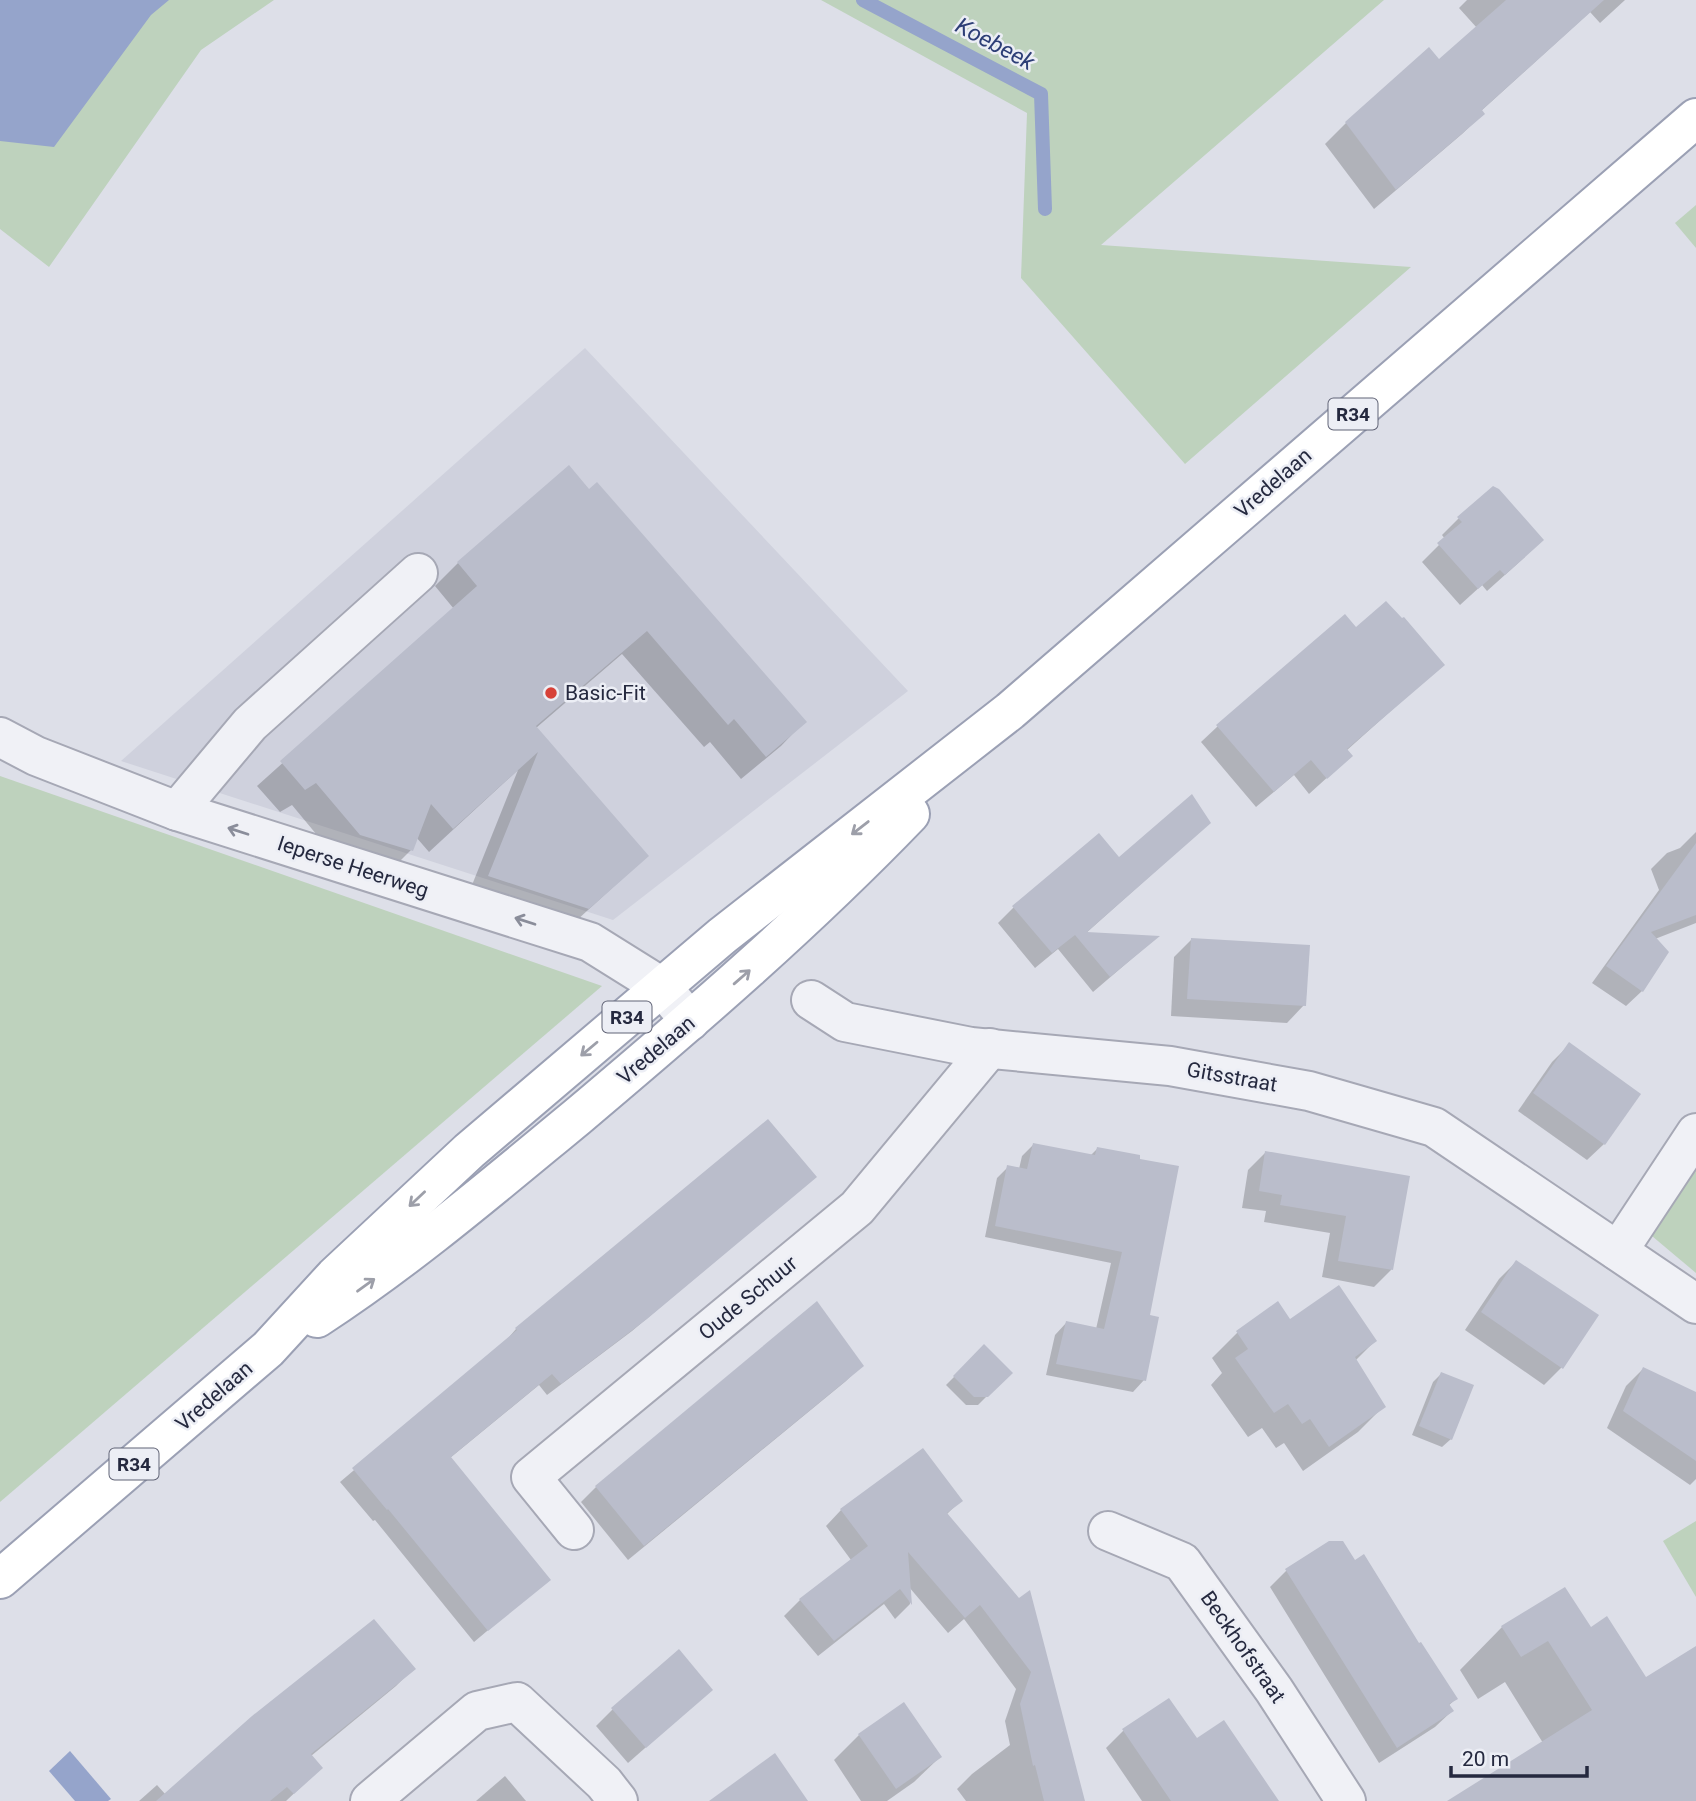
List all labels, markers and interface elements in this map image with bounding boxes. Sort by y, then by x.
water label: Koebeek [951,12,1040,76]
road number: R34 [1328,398,1378,430]
street label: Vredelaan [1230,443,1316,523]
place label: Basic-Fit [565,681,646,705]
marker: Basic-Fit [543,685,559,701]
one-way arrow [851,821,870,836]
one-way arrow [228,823,250,836]
street label: Ieperse Heerweg [274,831,432,903]
one-way arrow [515,914,537,926]
one-way arrow [732,969,750,985]
road number: R34 [602,1001,652,1032]
street label: Vredelaan [612,1011,700,1089]
one-way arrow [580,1042,598,1057]
street label: Gitsstraat [1185,1057,1279,1097]
one-way arrow [408,1191,426,1207]
street label: Oude Schuur [694,1251,802,1345]
one-way arrow [356,1278,375,1292]
street label: Vredelaan [171,1356,257,1436]
road number: R34 [110,1448,158,1480]
street label: Beckhofstraat [1196,1587,1290,1708]
scale bar [1451,1734,1588,1778]
text: 20 m [1462,1747,1509,1771]

